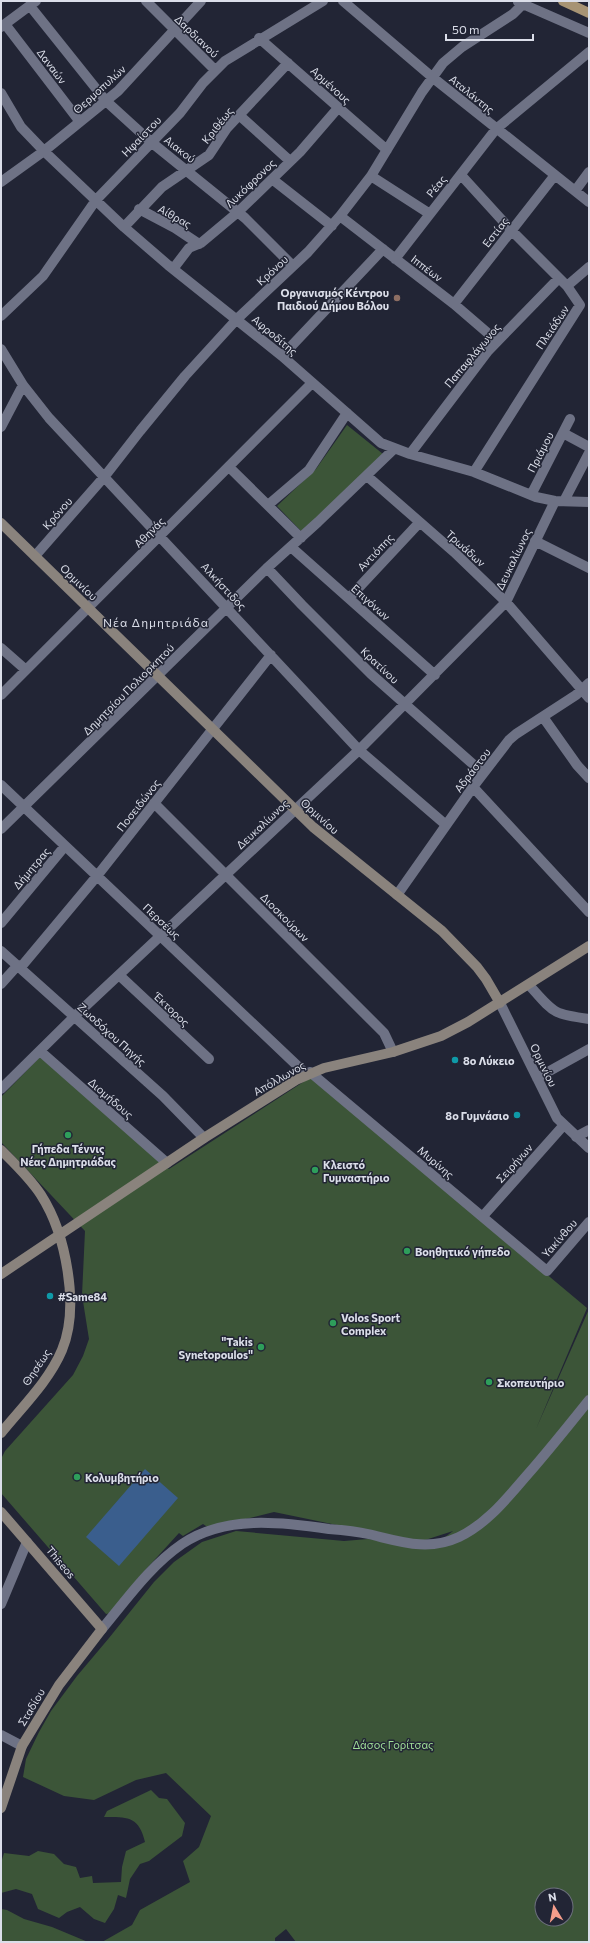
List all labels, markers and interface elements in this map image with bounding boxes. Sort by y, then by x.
street label: Δαρδιανού [172,12,222,60]
scale bar [446,16,533,42]
text: 50 m [452,22,480,36]
street label: Δαναών [35,46,70,86]
street label: Θερμοπυλών [70,62,128,116]
street label: Αρμένους [308,64,354,106]
street label: Αταλάντης [447,72,497,116]
street label: Κριθέως [199,104,235,146]
street label: Ηφαίστου [119,113,163,159]
street label: Αιακού [162,133,198,165]
street label: Λυκόφρoνος [222,156,278,210]
street label: Ρέας [423,172,449,200]
street label: Αίθρας [156,202,194,230]
street label: Εστίας [479,214,511,250]
street label: Κρόνου [254,252,290,288]
street label: Ιππέων [409,252,446,284]
place label: Οργανισμός Κέντρου Παιδιού Δήμου Βόλου [277,286,389,312]
marker: Οργανισμός Κέντρου Παιδιού Δήμου Βόλου [392,293,402,303]
street label: Πλειάδων [533,302,572,351]
street label: Αφροδίτης [250,312,300,358]
street label: Παπαφλάγωνος [441,320,503,390]
street label: Πριάμου [524,430,556,474]
street label: Κρόνου [40,494,74,532]
street label: Αθηνάς [131,514,167,550]
street label: Δευκαλίωνος [493,526,533,592]
street label: Τρωάδων [444,527,489,569]
street label: Αντιόπης [354,531,396,573]
street label: Αλκήστιδος [199,560,249,612]
street label: Ορμινίου [58,561,100,603]
street label: Επιγόνων [349,581,393,623]
district label: Νέα Δημητριάδα [103,615,209,629]
street label: Δημητρίου Πολιορκητού [80,641,176,737]
street label: Κρατίνου [358,644,402,686]
street label: Αδράστου [451,745,493,795]
street label: Ποσειδώνος [114,776,162,834]
street label: Δευκαλίωνος [233,796,291,852]
street label: Ορμινίου [298,796,342,836]
street label: Δήμητρας [10,844,52,892]
street label: Διοσκούρων [258,890,312,944]
street label: Περσέως [141,900,183,942]
street label: Έκτορος [151,989,192,1029]
street label: Ζωοδόχου Πηγής [75,1000,149,1068]
street label: Ορμινίου [528,1041,560,1089]
place label: 8ο Λύκειο [463,1054,515,1067]
marker: 8ο Λύκειο [450,1055,460,1065]
street label: Απόλλωνος [251,1058,307,1098]
street label: Διομήδους [86,1075,136,1121]
place label: 8ο Γυμνάσιο [445,1109,509,1122]
marker: 8ο Γυμνάσιο [512,1110,522,1120]
marker: Γήπεδα Τέννις Νέας Δημητριάδας [63,1130,73,1140]
street label: Σειρήνων [493,1141,535,1185]
place label: Γήπεδα Τέννις Νέας Δημητριάδας [20,1142,116,1168]
street label: Μυρίνης [415,1143,457,1181]
place label: Κλειστό Γυμναστήριο [323,1158,390,1184]
marker: Κλειστό Γυμναστήριο [310,1165,320,1175]
street label: Υακίνθου [539,1216,579,1260]
place label: Βοηθητικό γήπεδο [415,1245,511,1258]
marker: Βοηθητικό γήπεδο [402,1246,412,1256]
place label: #Same84 [58,1290,107,1303]
marker: #Same84 [45,1291,55,1301]
place label: Volos Sport Complex [341,1311,401,1337]
marker: Volos Sport Complex [328,1318,338,1328]
place label: "Takis Synetopoulos" [179,1335,253,1361]
marker: "Takis Synetopoulos" [256,1342,266,1352]
street label: Θησέως [19,1346,53,1388]
place label: Σκοπευτήριο [497,1376,565,1389]
marker: Σκοπευτήριο [484,1377,494,1387]
place label: Κολυμβητήριο [85,1471,159,1484]
marker: Κολυμβητήριο [72,1472,82,1482]
street label: Thiseos [44,1543,78,1581]
street label: Σταδίου [15,1686,47,1728]
park label: Δάσος Γορίτσας [352,1738,434,1751]
north arrow [534,1887,574,1927]
text: N [547,1890,557,1904]

